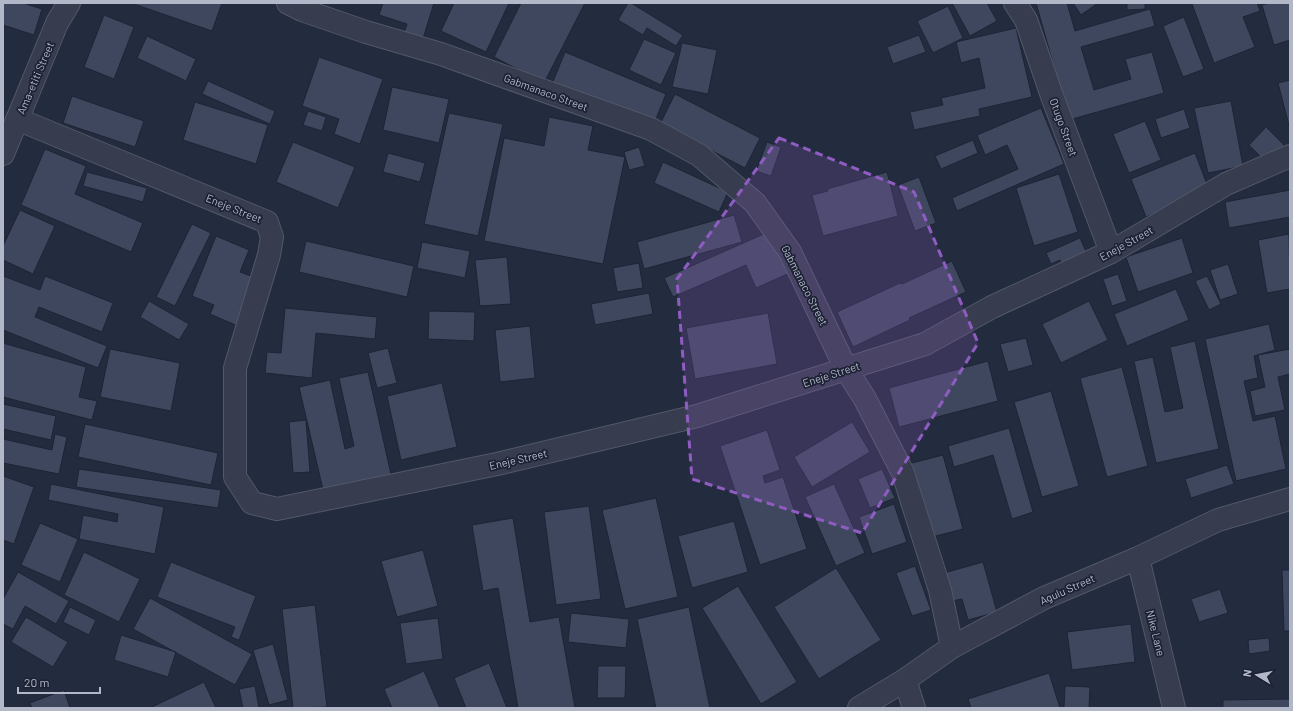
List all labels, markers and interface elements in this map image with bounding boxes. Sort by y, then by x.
street label: Ama-etiti Street [14,40,56,116]
street label: Gabmanaco Street [502,71,590,113]
street label: Otugo Street [1047,96,1081,158]
street label: Eneje Street [204,191,264,225]
street label: Eneje Street [1097,223,1155,263]
street label: Gabmanaco Street [779,243,831,327]
street label: Eneje Street [801,359,861,389]
street label: Eneje Street [488,446,548,472]
street label: Agulu Street [1037,571,1097,607]
street label: Nike Lane [1144,609,1168,658]
north arrow [1237,655,1277,695]
text: N [1240,668,1254,678]
scale bar [18,669,100,695]
text: 20 m [24,675,50,689]

